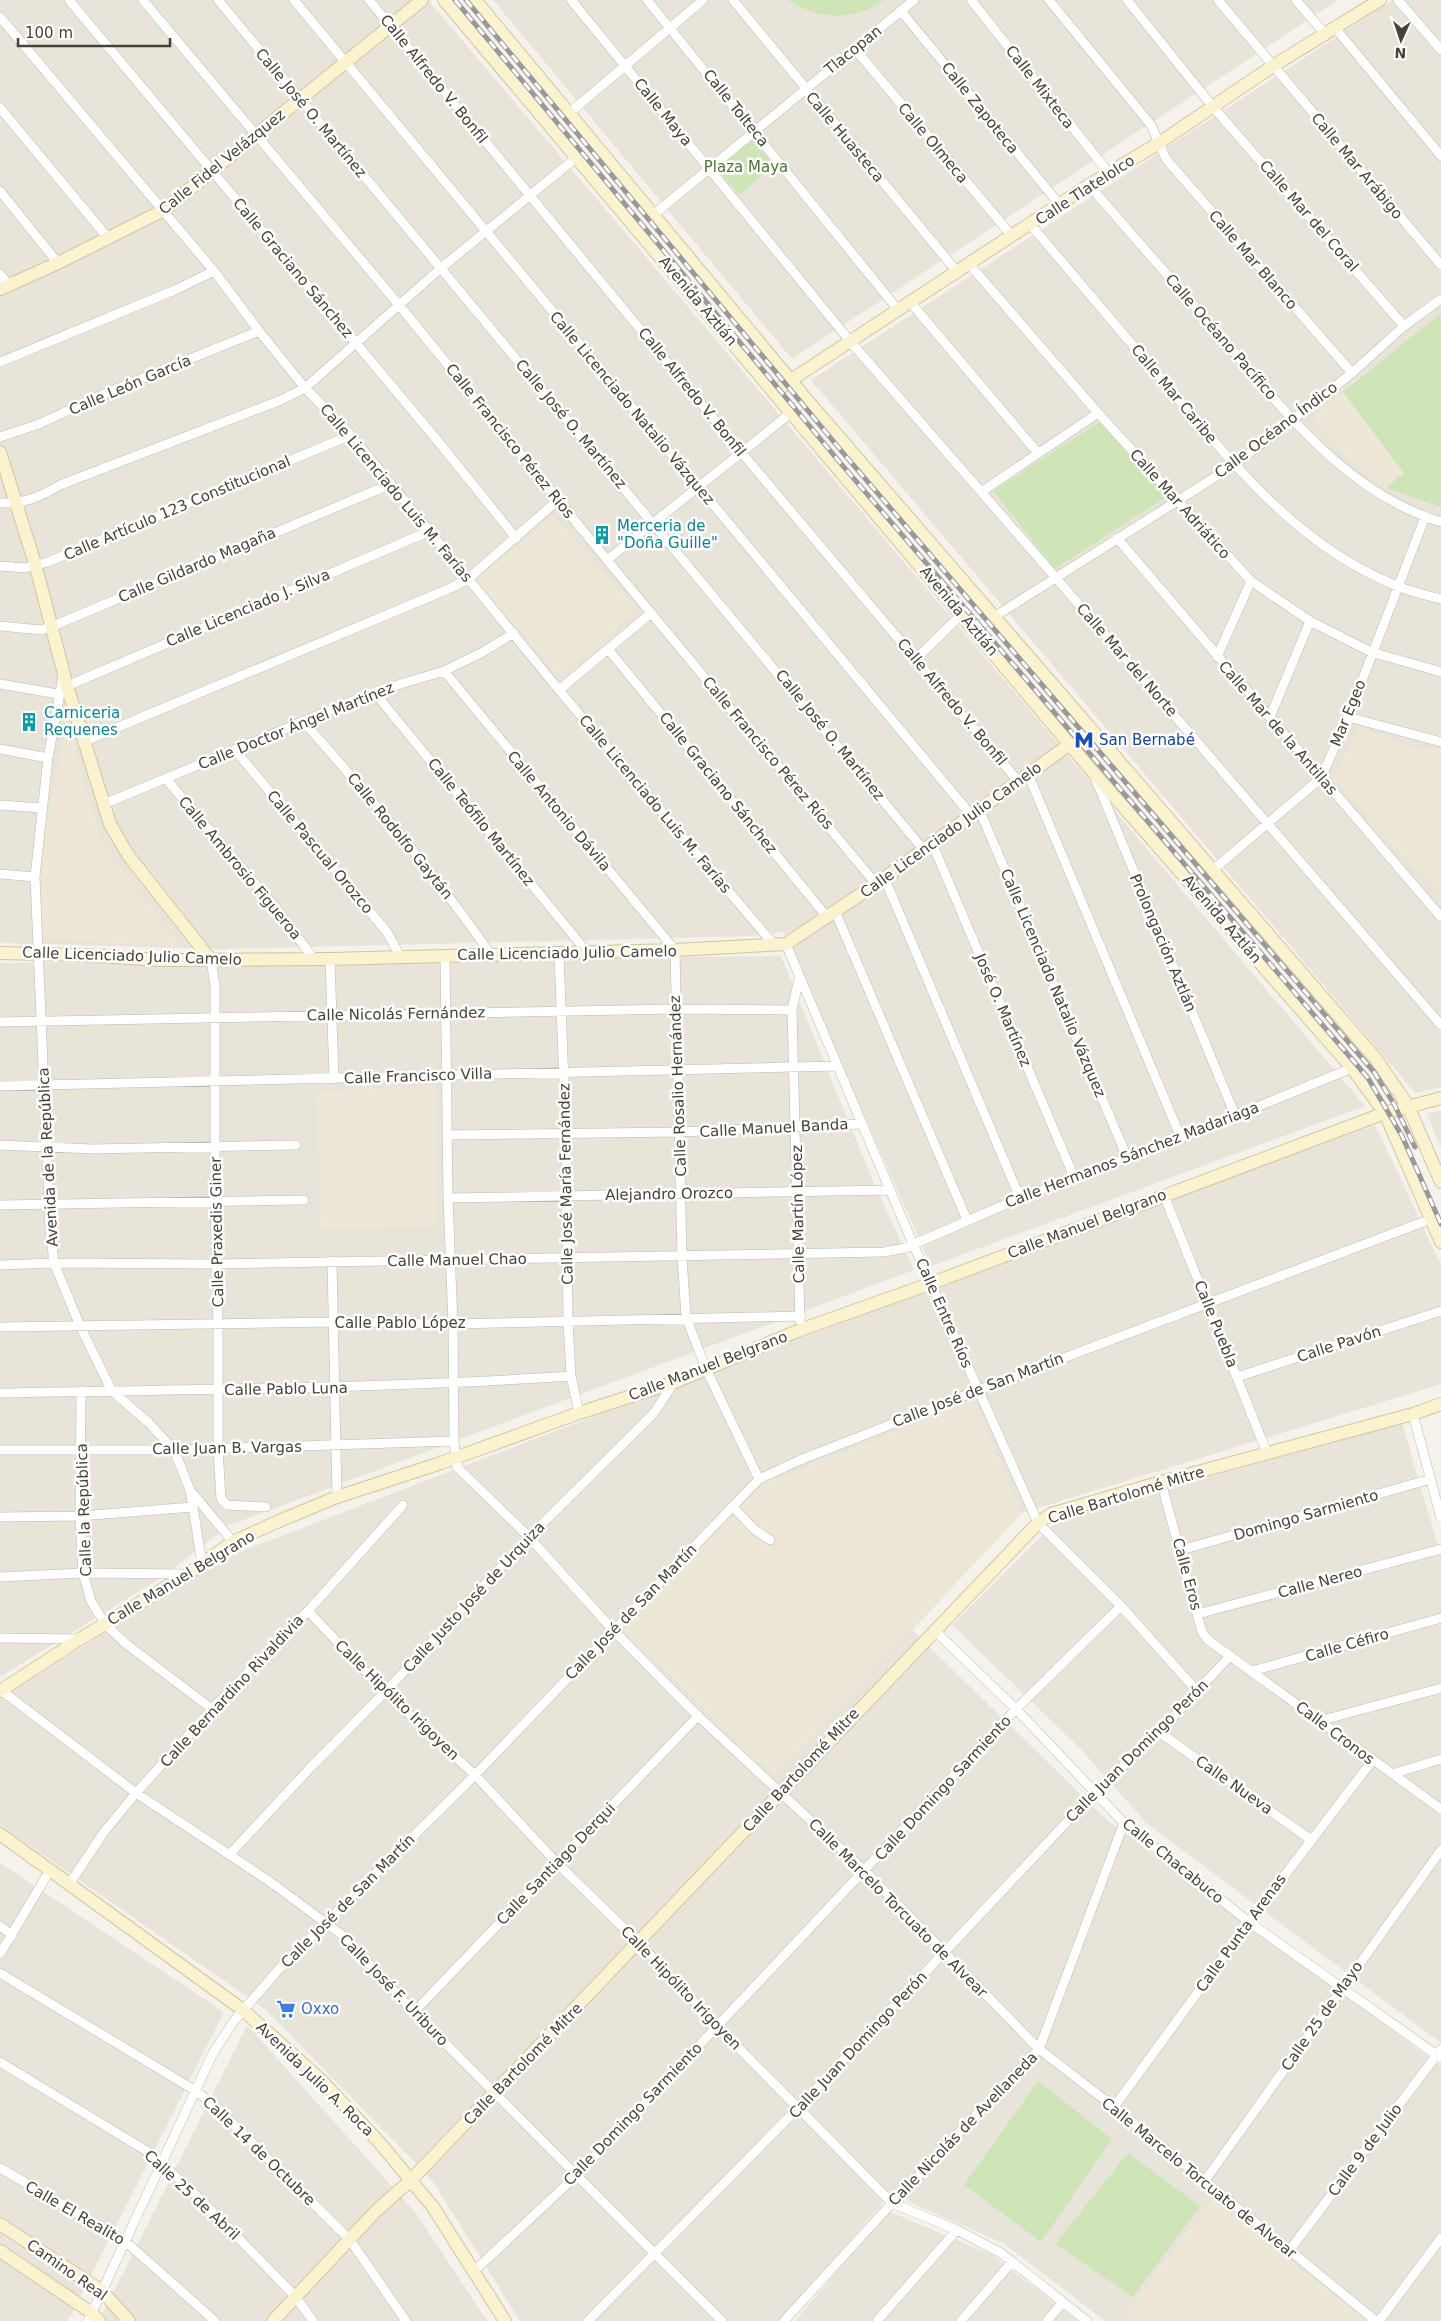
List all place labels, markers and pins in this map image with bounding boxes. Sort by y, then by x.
place label: Merceria de "Doña Guille" [617,517,718,552]
building icon: Merceria de "Doña Guille" [591,524,613,546]
place label: Carniceria Requenes [44,704,120,739]
building icon: Carniceria Requenes [18,711,40,733]
metro station icon: San Bernabé [1073,729,1095,751]
place label: San Bernabé [1099,731,1195,749]
supermarket icon: Oxxo [275,1998,297,2020]
place label: Oxxo [301,2000,339,2018]

